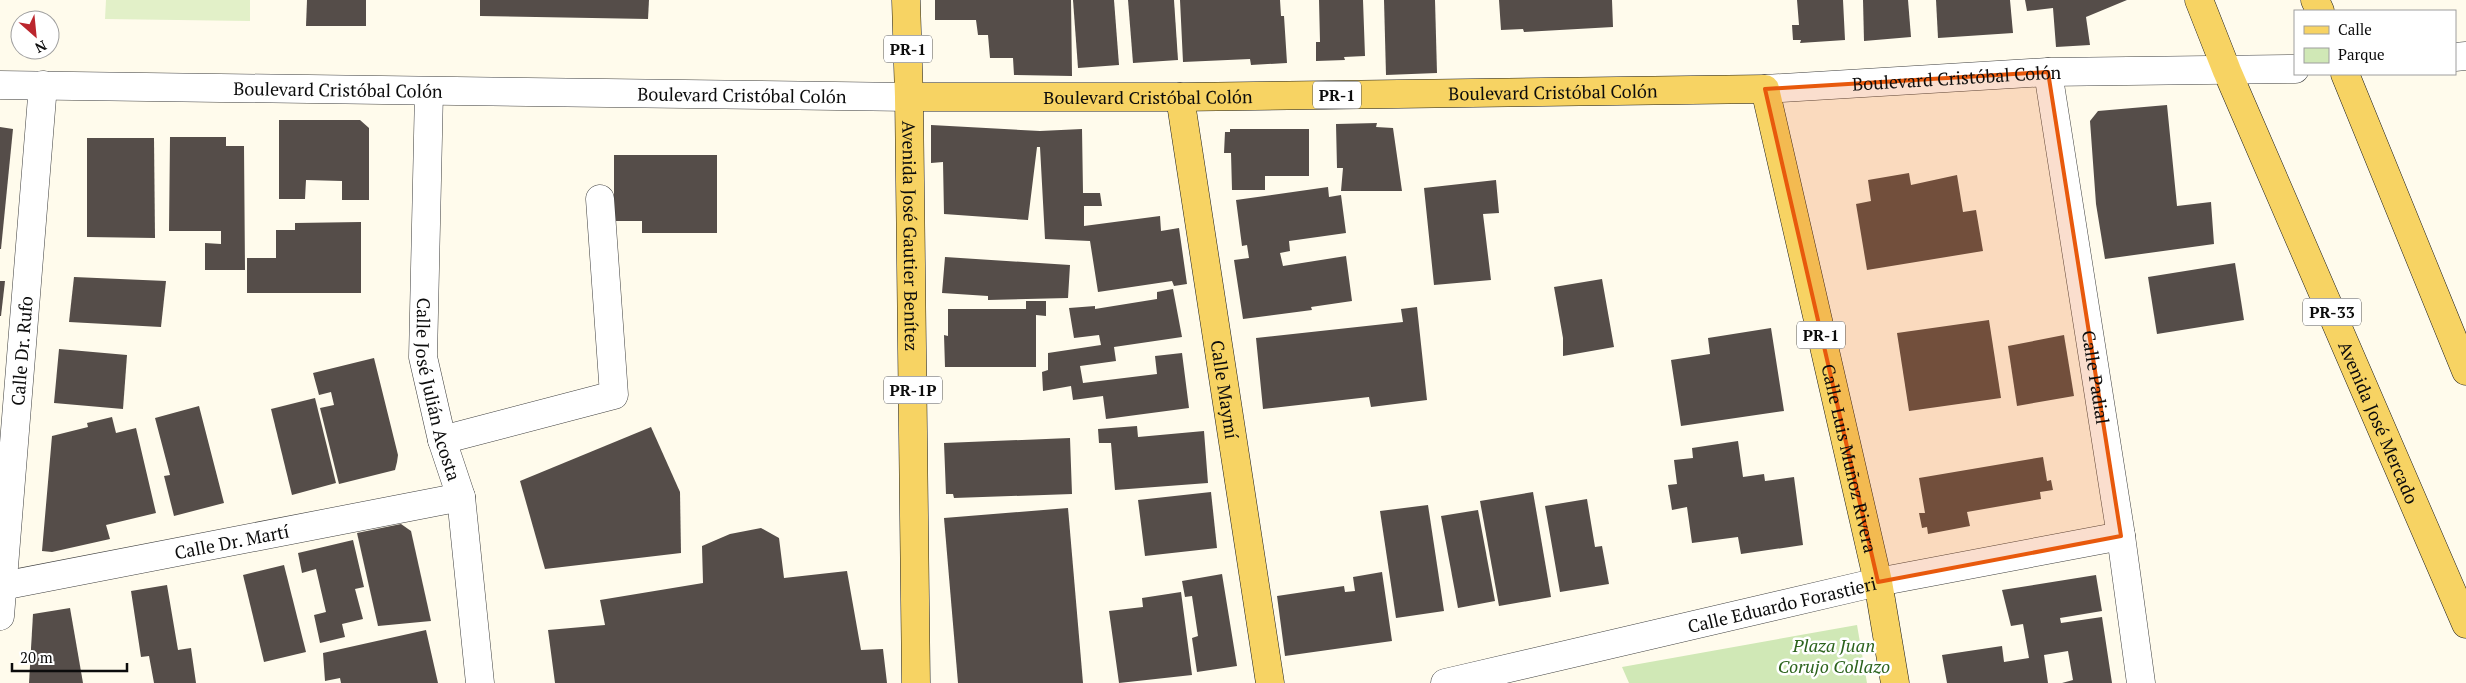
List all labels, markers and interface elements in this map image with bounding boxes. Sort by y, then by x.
north arrow [10,10,60,60]
legend [2294,10,2456,75]
text: Calle [2338,19,2372,39]
text: N [32,36,50,58]
road number: PR-1 [884,36,932,62]
text: Parque [2338,44,2385,64]
street label: Boulevard Cristóbal Colón [1851,60,2062,96]
street label: Boulevard Cristóbal Colón [233,76,443,103]
street label: Boulevard Cristóbal Colón [1448,78,1658,105]
street label: Boulevard Cristóbal Colón [637,81,847,108]
road number: PR-1 [1313,82,1361,108]
street label: Boulevard Cristóbal Colón [1043,84,1253,109]
street label: Avenida José Gautier Benítez [897,120,924,351]
street label: Calle Dr. Rufo [5,295,38,407]
street label: Calle José Julián Acosta [411,297,467,484]
road number: PR-33 [2303,298,2361,326]
road number: PR-1 [1797,322,1845,348]
street label: Calle Padial [2077,329,2115,426]
street label: Avenida José Mercado [2333,337,2425,507]
street label: Calle Maymí [1206,338,1244,441]
street label: Calle Luis Muñoz Rivera [1816,362,1883,555]
road number: PR-1P [884,376,942,404]
street label: Calle Dr. Martí [172,518,292,564]
street label: Calle Eduardo Forastieri [1685,571,1879,638]
park label: Plaza Juan Corujo Collazo [1778,633,1890,678]
scale bar [12,640,128,672]
text: 20 m [20,647,53,667]

